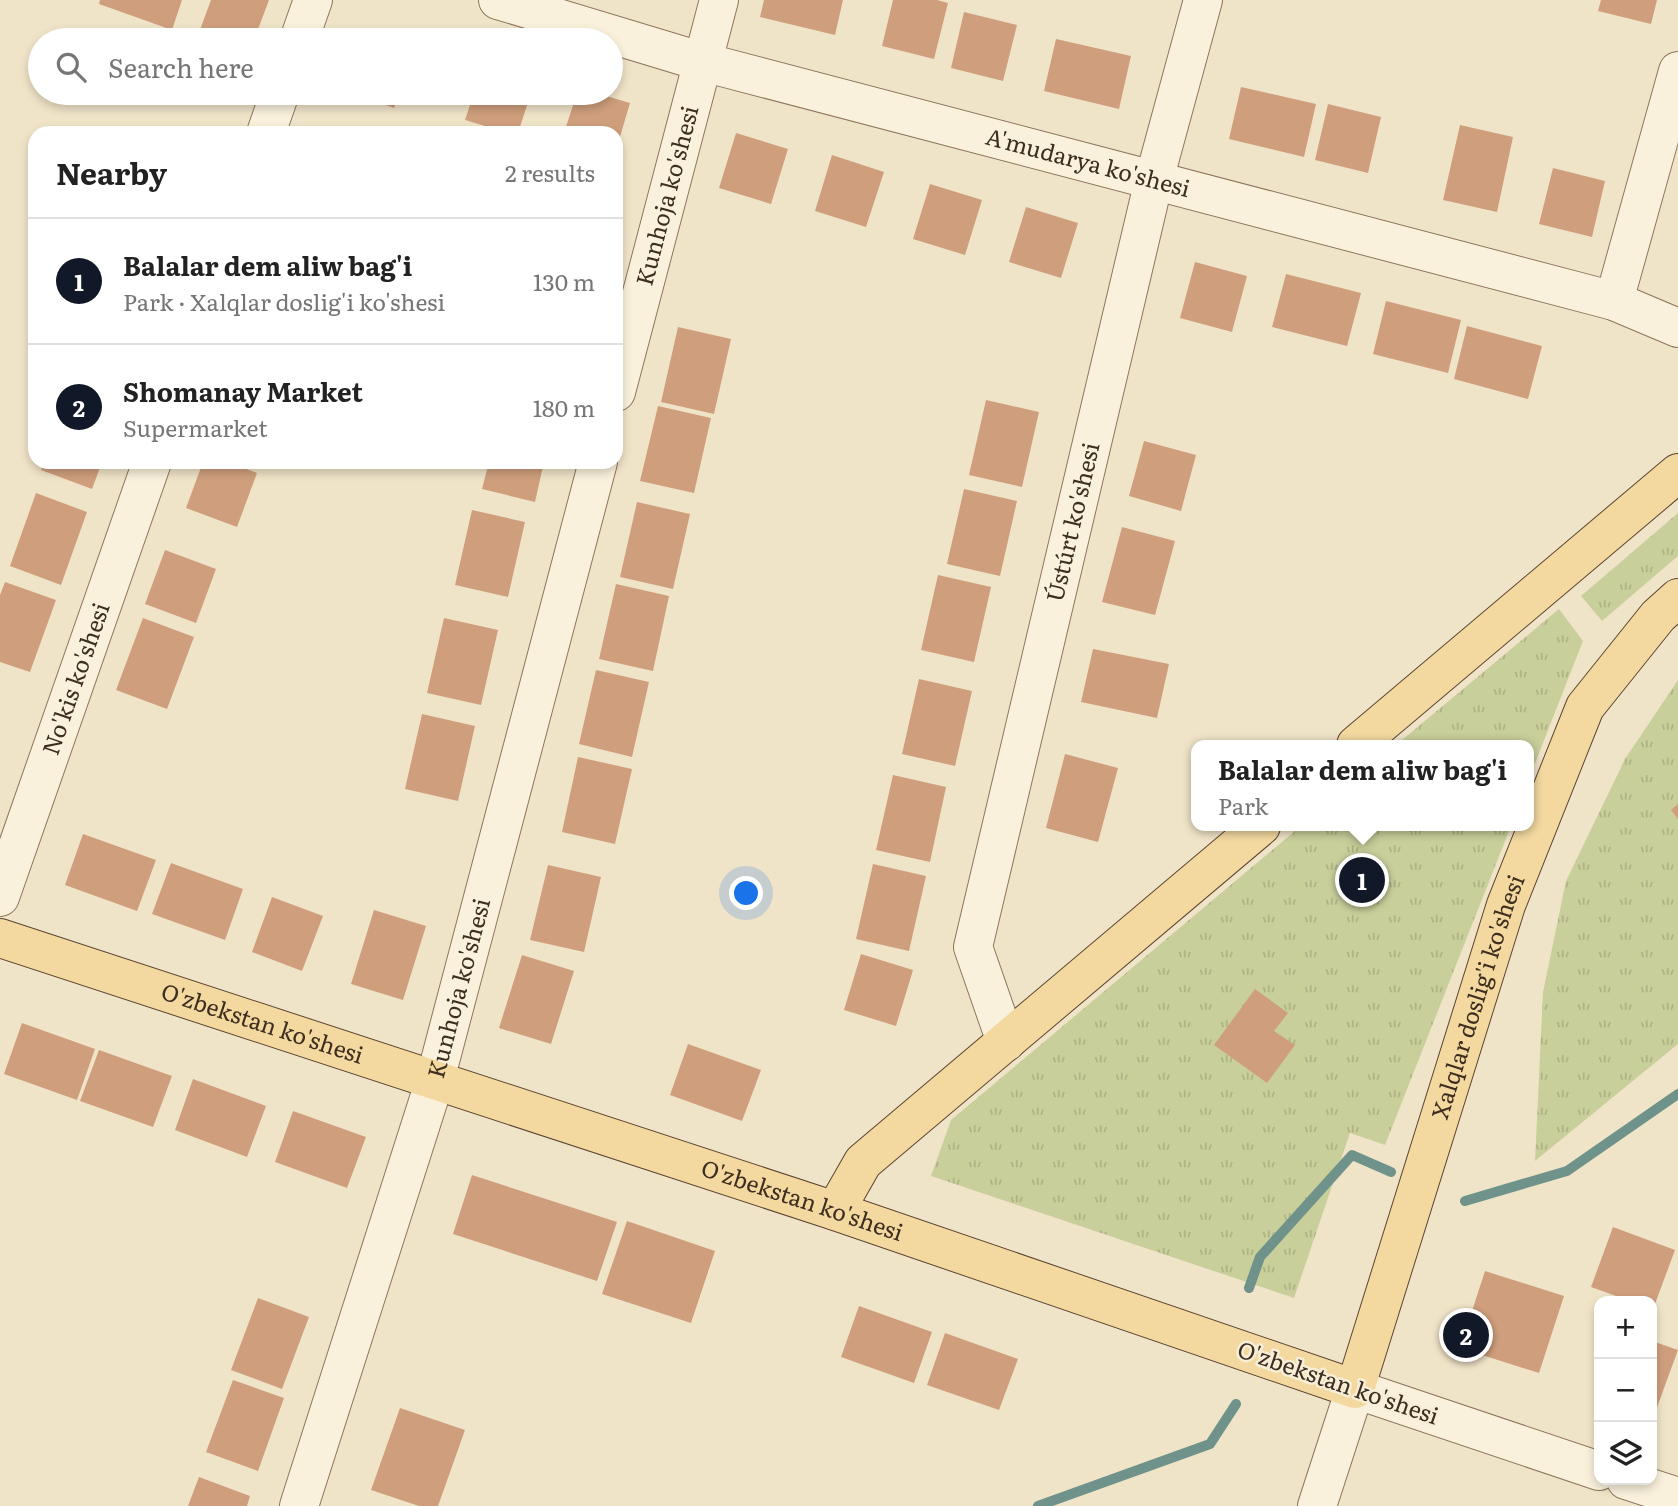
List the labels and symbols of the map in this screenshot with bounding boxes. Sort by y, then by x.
street label: Kunhoja ko'shesi [626,101,706,289]
street label: A'mudarya ko'shesi [982,118,1195,204]
street label: Ústúrt ko'shesi [1036,438,1107,605]
street label: No'kis ko'shesi [32,597,117,759]
pin: 1 [1339,854,1385,906]
street label: Xalqlar doslig'i ko'shesi [1421,869,1532,1123]
your location [729,876,763,910]
street label: Kunhoja ko'shesi [417,894,497,1082]
street label: O'zbekstan ko'shesi [157,973,369,1071]
street label: O'zbekstan ko'shesi [697,1149,909,1248]
pin: 2 [1443,1309,1489,1361]
street label: O'zbekstan ko'shesi [1233,1331,1444,1432]

